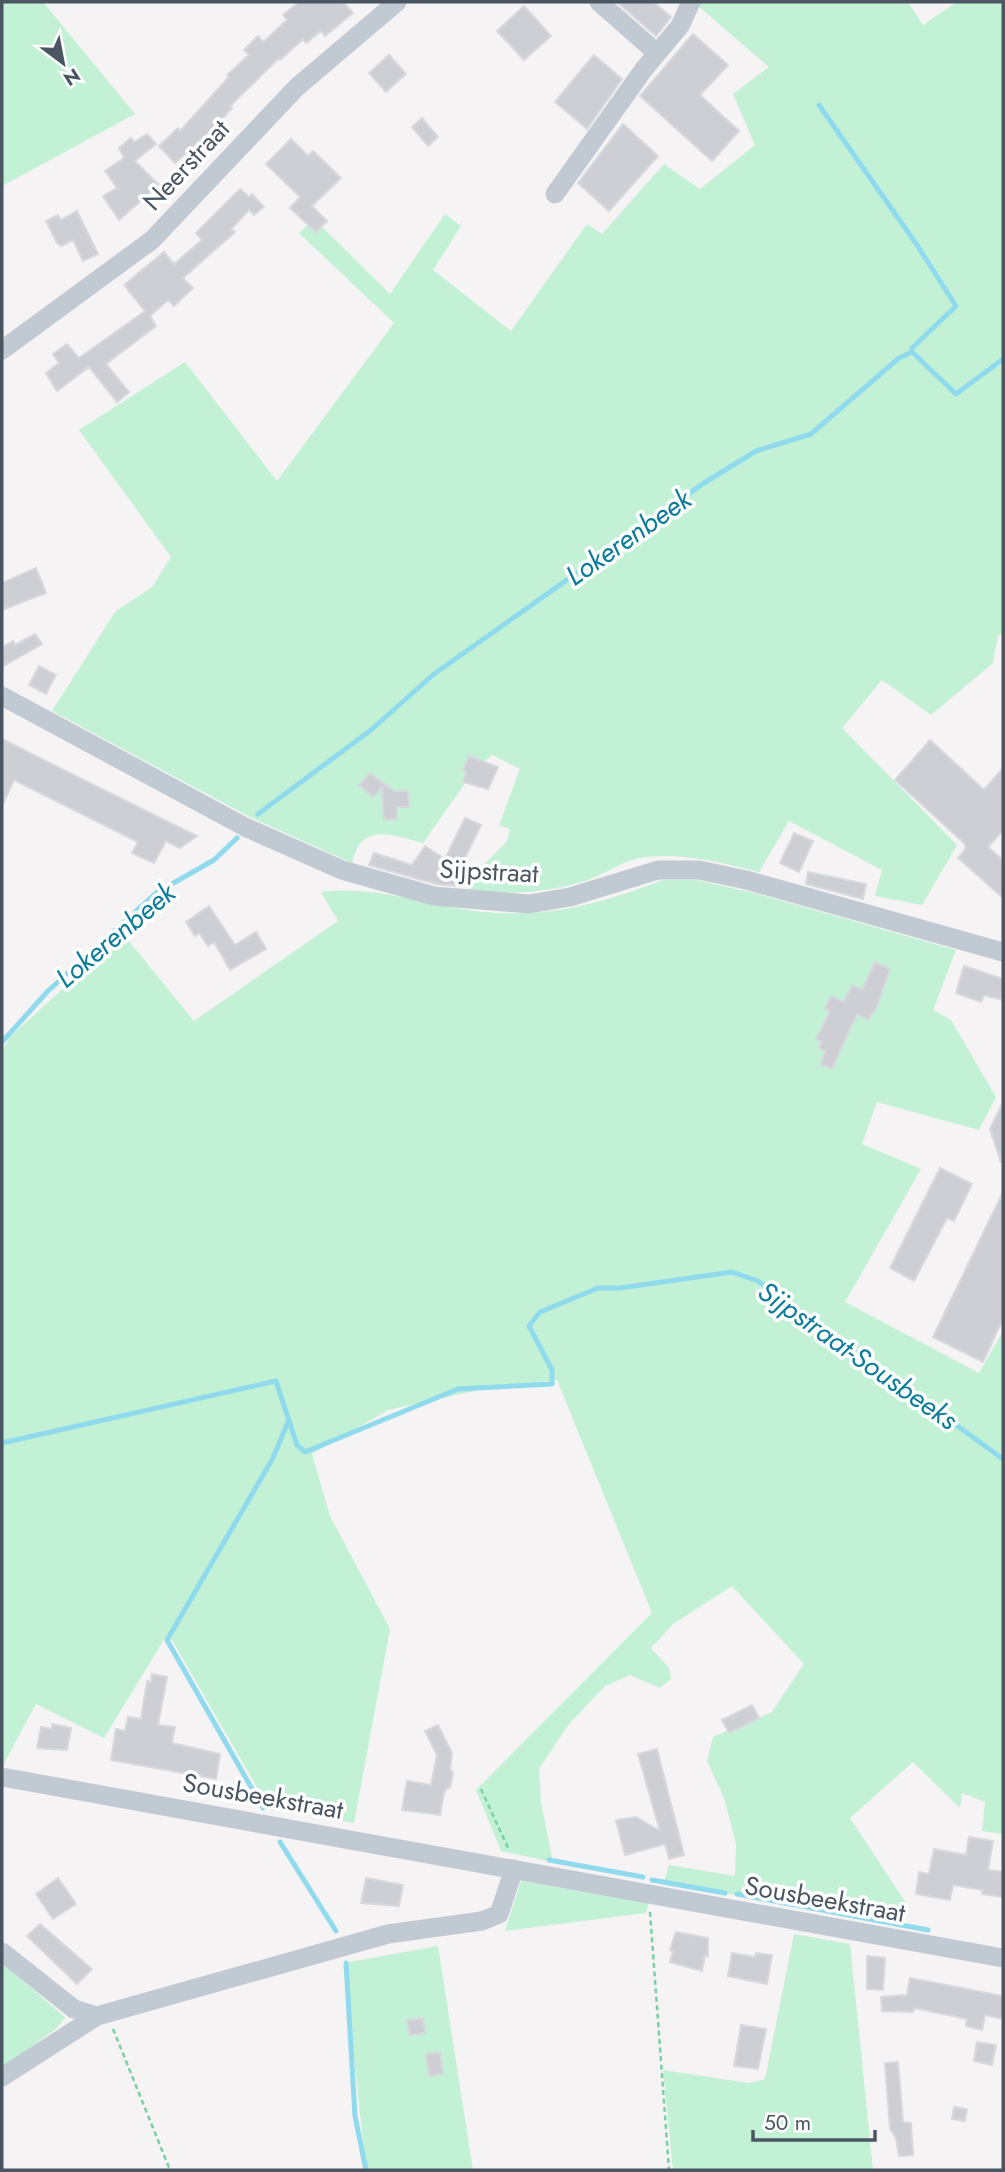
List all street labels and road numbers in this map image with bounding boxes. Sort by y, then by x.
street label: Neerstraat [134,110,239,219]
street label: Sijpstraat [438,849,540,893]
street label: Sousbeekstraat [180,1763,347,1829]
street label: Sousbeekstraat [742,1866,909,1932]

